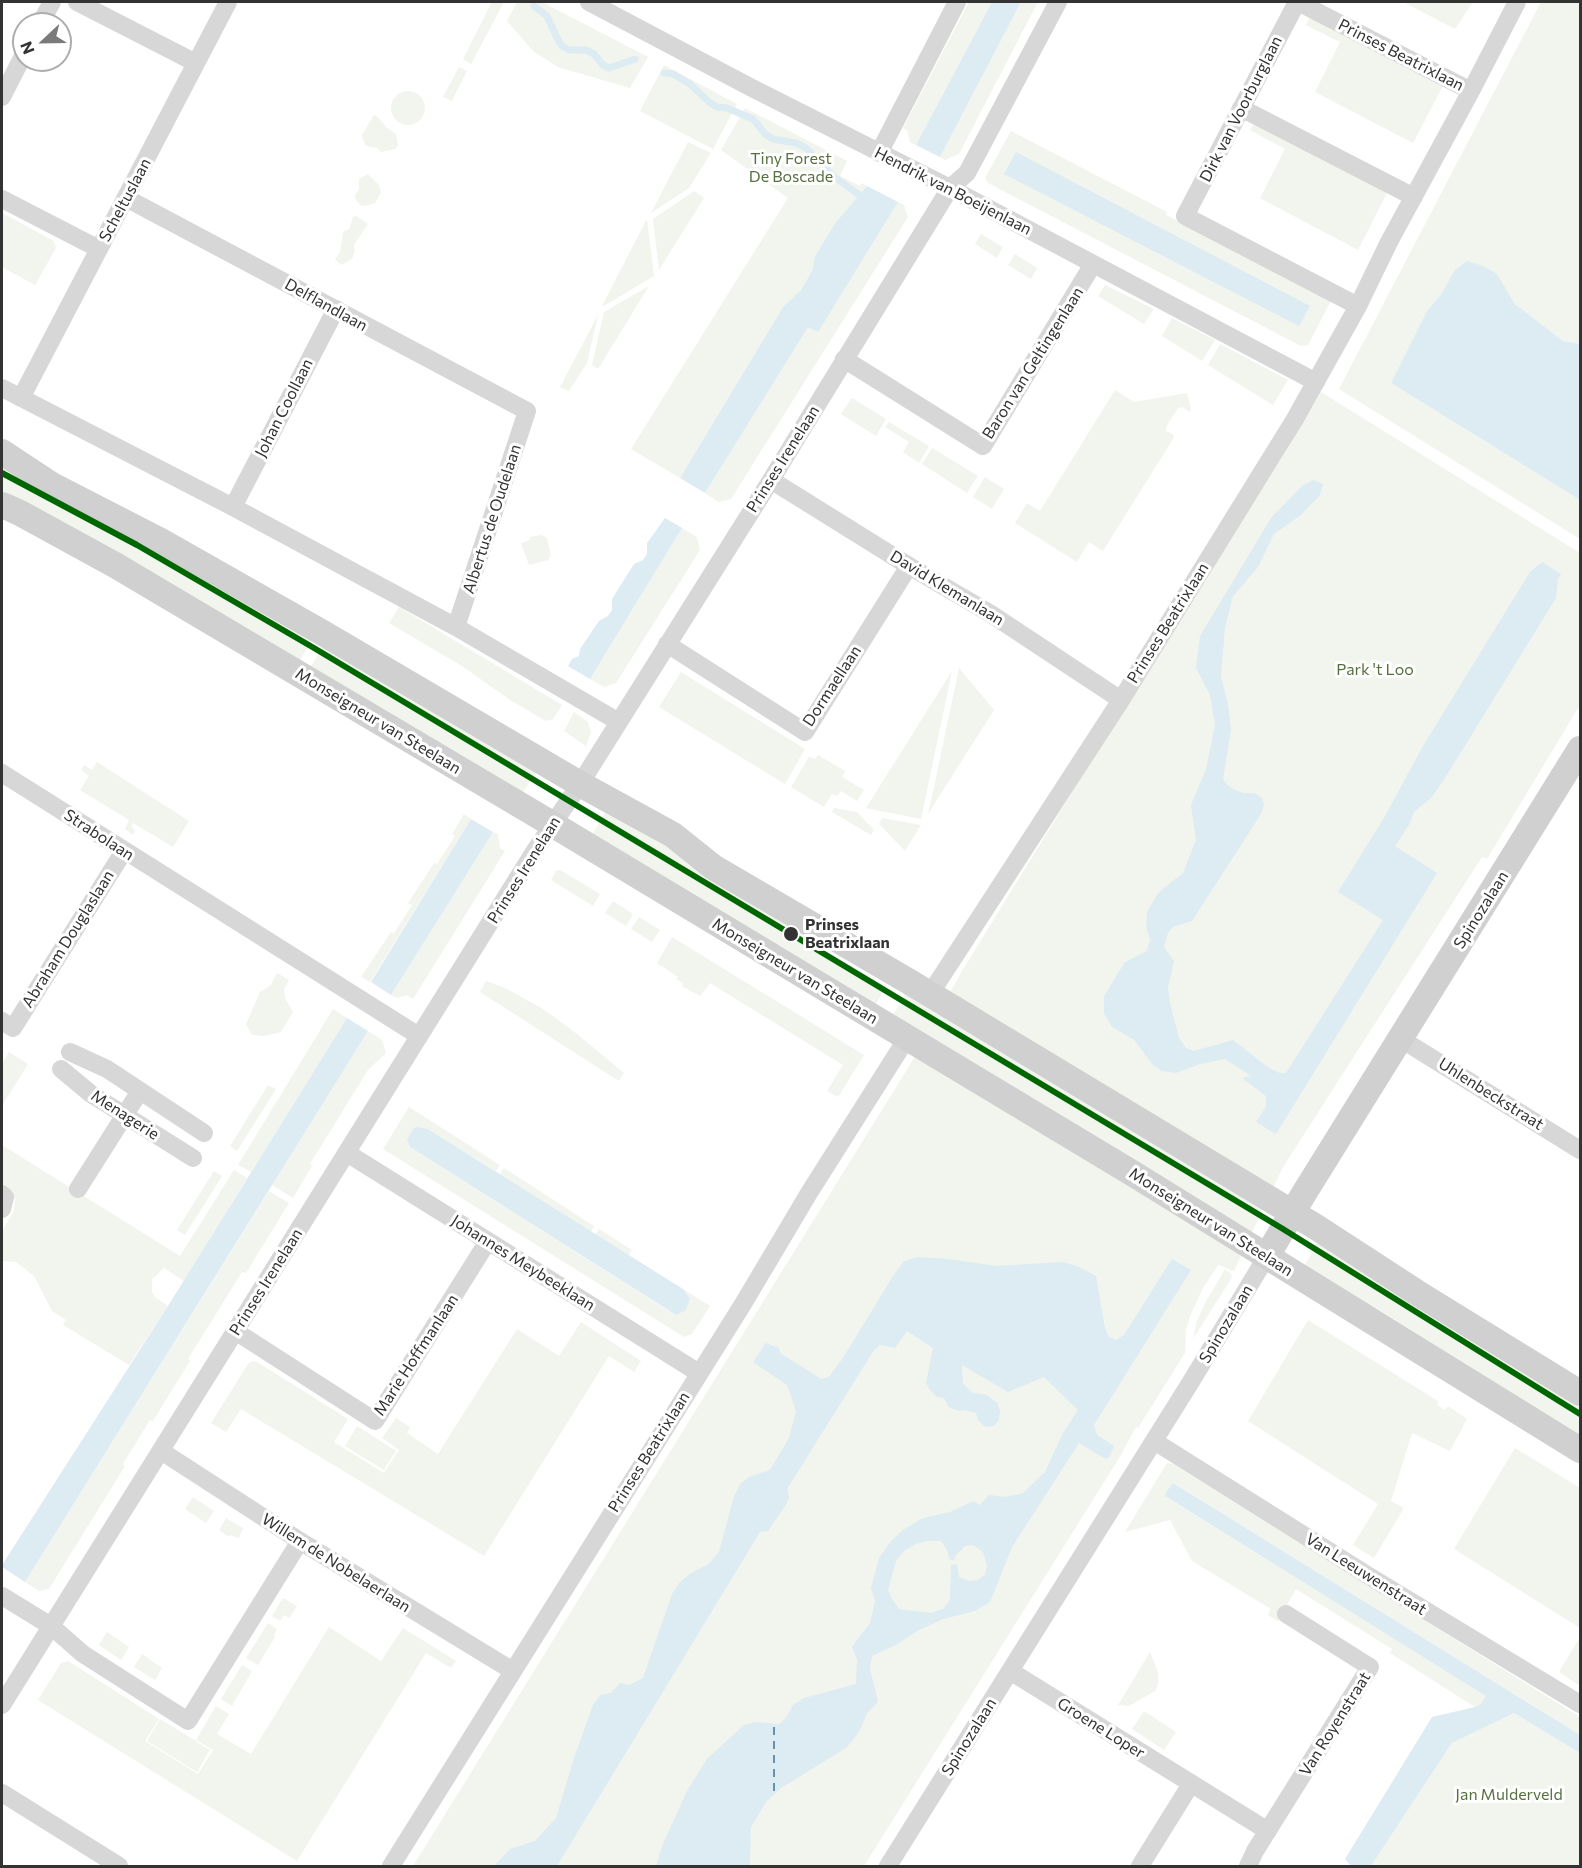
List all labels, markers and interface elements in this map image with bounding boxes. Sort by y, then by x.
north arrow [12,12,72,72]
street label: Prinses Beatrixlaan [1335,15,1467,95]
street label: Dirk van Voorburglaan [1196,33,1286,185]
text: N [16,39,38,57]
street label: Hendrik van Boeijenlaan [871,143,1035,239]
park label: Tiny Forest De Boscade [749,149,833,187]
street label: Scheltuslaan [95,155,155,245]
street label: Delflandlaan [281,274,371,336]
street label: Baron van Geltingenlaan [978,284,1088,442]
street label: Johan Coollaan [251,355,317,461]
street label: Prinses Irenelaan [742,402,824,516]
street label: Albertus de Oudelaan [459,442,525,596]
street label: David Klemanlaan [887,546,1007,630]
street label: Prinses Beatrixlaan [1123,559,1213,687]
street label: Dormaellaan [799,642,865,730]
park label: Park 't Loo [1336,660,1414,680]
street label: Monseigneur van Steelaan [292,664,464,778]
street label: Strabolaan [60,805,138,865]
street label: Prinses Irenelaan [483,813,565,927]
street label: Abraham Douglaslaan [18,867,118,1011]
street label: Spinozalaan [1450,868,1512,952]
street label: Monseigneur van Steelaan [709,914,881,1028]
place label: Prinses Beatrixlaan [805,915,890,953]
marker: Prinses Beatrixlaan [782,925,800,943]
street label: Uhlenbeckstraat [1435,1054,1547,1134]
street label: Menagerie [87,1086,163,1144]
street label: Monseigneur van Steelaan [1125,1164,1297,1280]
street label: Johannes Meybeeklaan [448,1211,598,1315]
street label: Prinses Irenelaan [225,1225,307,1339]
street label: Spinozalaan [1195,1281,1257,1367]
street label: Marie Hoffmanlaan [370,1291,462,1419]
street label: Prinses Beatrixlaan [604,1388,694,1516]
street label: Willem de Nobelaerlaan [258,1509,414,1617]
street label: Van Leeuwenstraat [1302,1529,1430,1619]
street label: Van Royenstraat [1295,1668,1375,1780]
street label: Groene Loper [1054,1693,1148,1763]
street label: Spinozalaan [938,1695,1000,1779]
park label: Jan Mulderveld [1455,1785,1563,1805]

